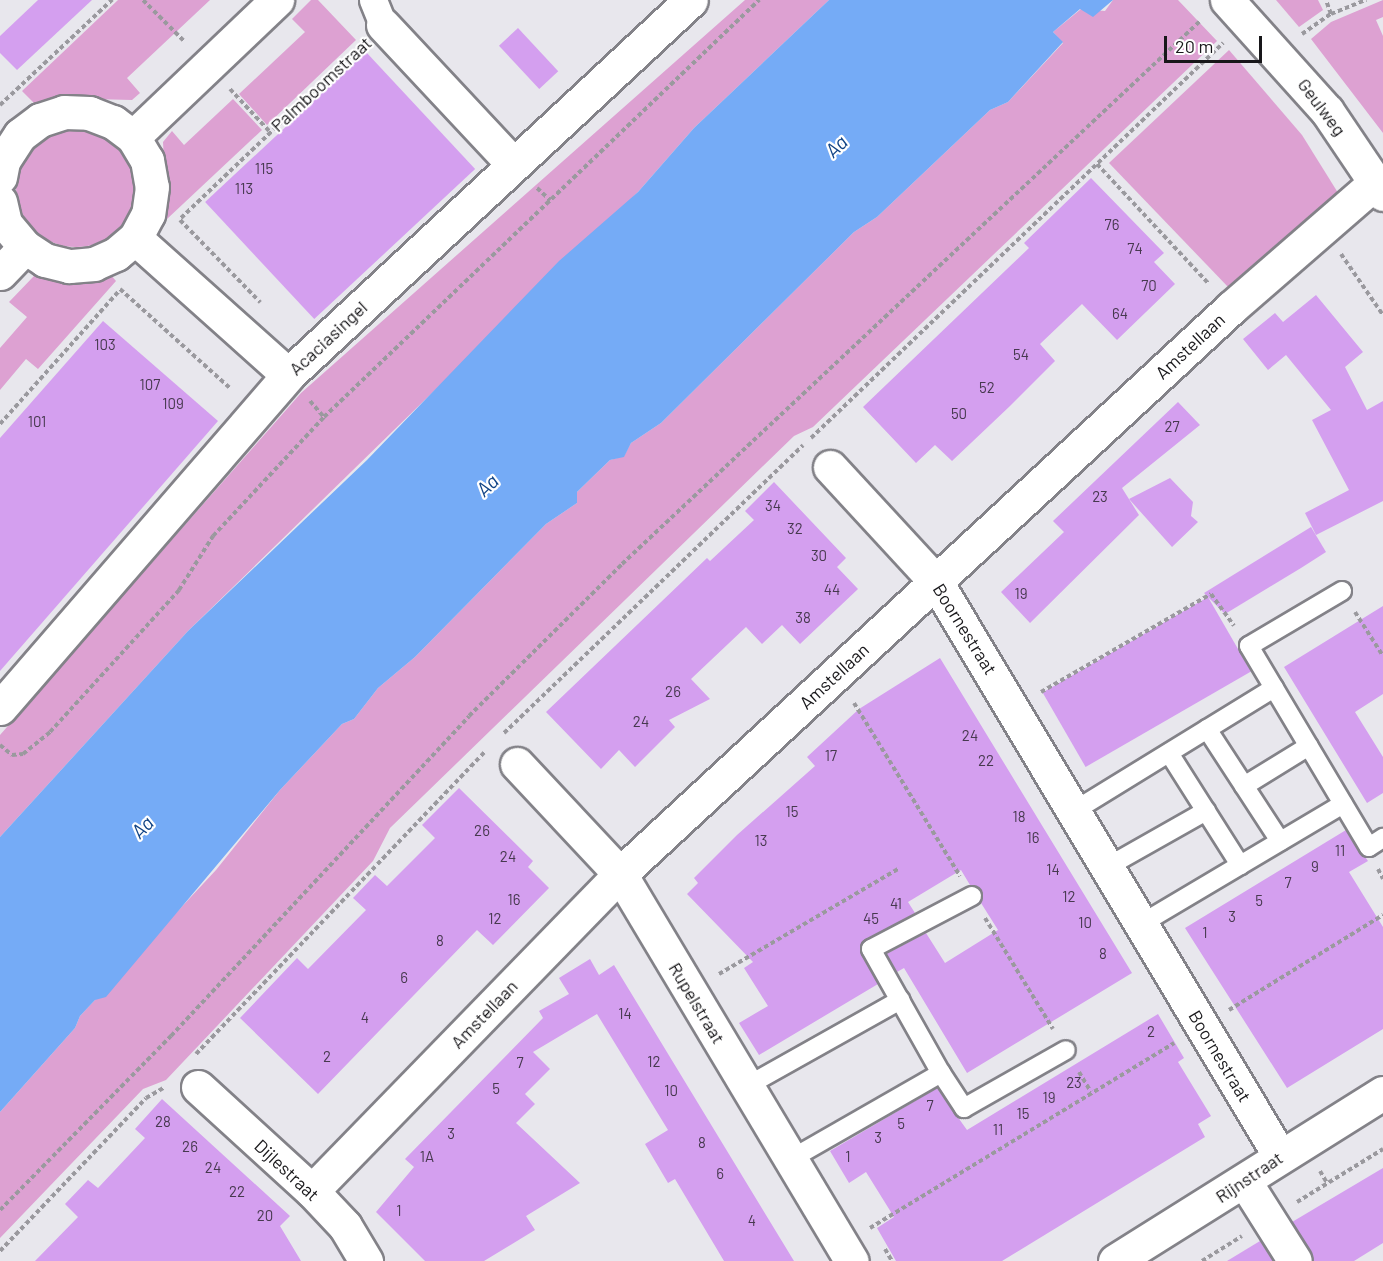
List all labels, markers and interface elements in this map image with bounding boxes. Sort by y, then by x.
scale bar [1167,24,1264,62]
street label: Palmboomstraat [266,32,376,136]
text: 20 m [1175,35,1213,57]
street label: Geulweg [1293,74,1351,140]
water label: Aa [820,130,852,162]
house number: 115 [255,160,273,178]
house number: 113 [235,180,253,198]
house number: 76 [1105,216,1119,234]
house number: 74 [1127,240,1143,258]
house number: 70 [1141,277,1157,295]
street label: Acaciasingel [285,296,371,380]
house number: 64 [1112,305,1128,323]
street label: Amstellaan [1151,309,1229,383]
house number: 103 [94,336,116,354]
house number: 54 [1013,346,1029,364]
house number: 107 [140,376,160,394]
house number: 52 [979,379,995,397]
house number: 109 [162,395,184,413]
house number: 50 [951,405,967,423]
house number: 101 [28,413,46,431]
house number: 27 [1164,418,1180,436]
water label: Aa [471,469,503,501]
house number: 23 [1092,488,1108,506]
house number: 34 [765,497,781,515]
house number: 32 [787,520,803,538]
house number: 30 [811,547,827,565]
street label: Boornestraat [929,580,1001,678]
house number: 44 [824,581,840,599]
house number: 19 [1014,585,1028,603]
house number: 38 [795,609,811,627]
street label: Amstellaan [795,639,873,713]
house number: 26 [665,683,681,701]
house number: 24 [633,713,649,731]
house number: 24 [962,727,978,745]
house number: 17 [825,747,837,765]
house number: 22 [978,752,994,770]
house number: 15 [786,803,798,821]
house number: 18 [1012,808,1026,826]
water label: Aa [126,811,158,843]
house number: 26 [474,822,490,840]
house number: 16 [1027,829,1039,847]
house number: 13 [755,832,767,850]
house number: 11 [1335,842,1345,860]
house number: 24 [500,848,516,866]
house number: 9 [1311,858,1319,876]
house number: 14 [1046,861,1060,879]
house number: 7 [1284,874,1292,892]
house number: 12 [1062,888,1076,906]
house number: 16 [508,891,520,909]
house number: 5 [1255,892,1263,910]
house number: 41 [890,895,902,913]
house number: 3 [1228,908,1236,926]
house number: 12 [488,910,502,928]
house number: 45 [863,910,879,928]
house number: 10 [1078,914,1092,932]
house number: 1 [1202,924,1208,942]
house number: 8 [436,932,444,950]
house number: 8 [1099,945,1107,963]
street label: Rupelstraat [664,959,730,1047]
house number: 6 [400,969,408,987]
street label: Amstellaan [446,975,522,1053]
house number: 14 [618,1005,632,1023]
street label: Boornestraat [1184,1006,1256,1106]
house number: 4 [361,1009,369,1027]
house number: 2 [1147,1023,1155,1041]
house number: 2 [323,1048,331,1066]
house number: 12 [647,1053,661,1071]
house number: 7 [516,1054,524,1072]
house number: 23 [1066,1074,1082,1092]
house number: 5 [492,1080,500,1098]
house number: 10 [664,1082,678,1100]
house number: 19 [1042,1089,1056,1107]
house number: 7 [926,1097,934,1115]
house number: 15 [1017,1105,1029,1123]
house number: 28 [155,1113,171,1131]
house number: 5 [897,1115,905,1133]
house number: 11 [993,1121,1003,1139]
house number: 3 [447,1125,455,1143]
house number: 3 [874,1129,882,1147]
house number: 8 [698,1134,706,1152]
street label: Dijlestraat [250,1135,324,1205]
house number: 26 [182,1138,198,1156]
street label: Rijnstraat [1211,1147,1287,1207]
house number: 1A [420,1148,434,1166]
house number: 1 [845,1148,851,1166]
house number: 24 [205,1159,221,1177]
house number: 6 [716,1165,724,1183]
house number: 22 [229,1183,245,1201]
house number: 1 [396,1202,402,1220]
house number: 20 [257,1207,273,1225]
house number: 4 [748,1212,756,1230]

